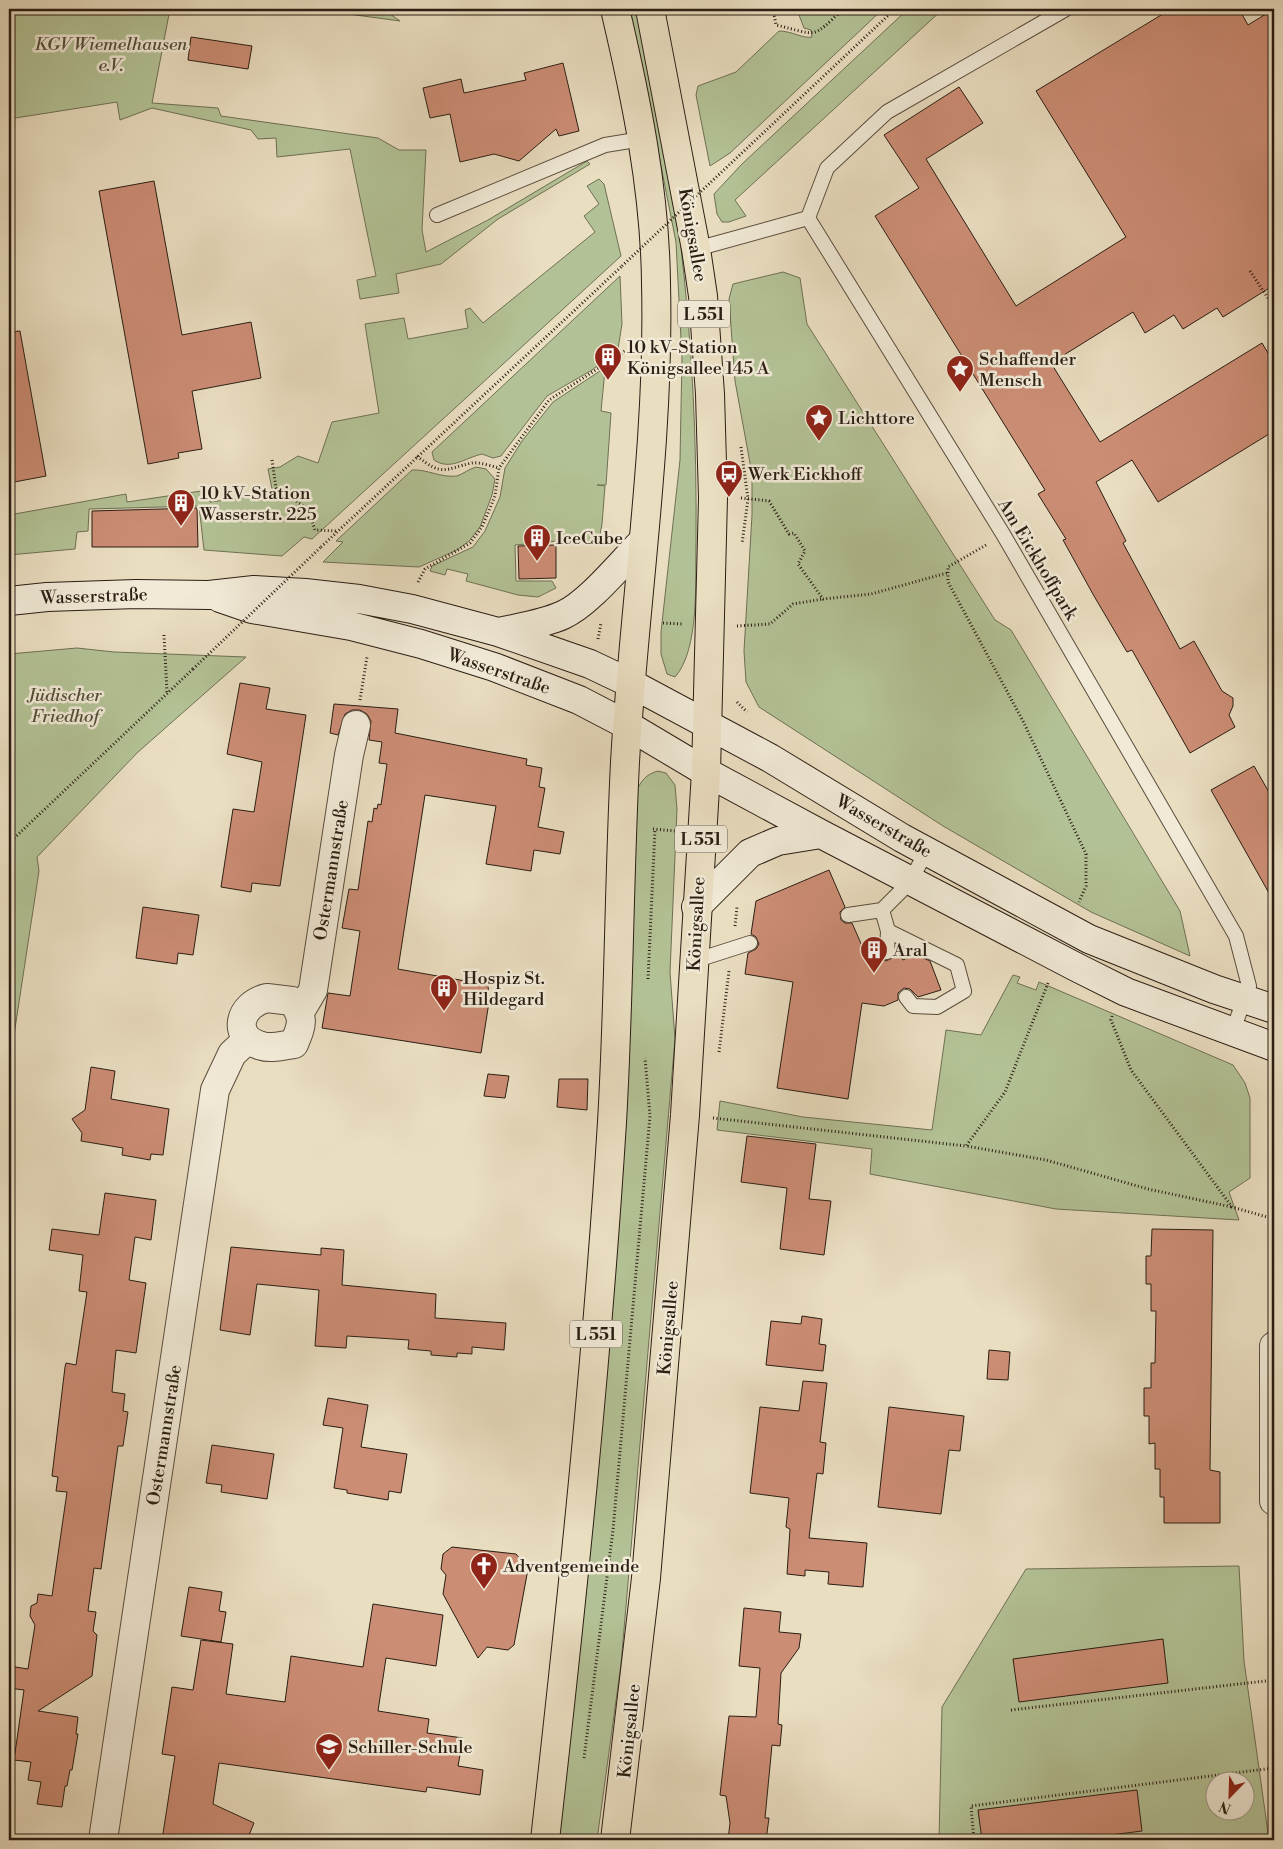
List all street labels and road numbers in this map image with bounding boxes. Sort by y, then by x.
street label: Königsallee [673,186,712,284]
road number: L 551 [678,300,730,328]
street label: Am Eickhoffpark [992,494,1084,625]
street label: Wasserstraße [39,583,148,610]
street label: Wasserstraße [443,643,553,700]
street label: Wasserstraße [831,789,936,863]
street label: Ostermannstraße [309,798,354,942]
road number: L 551 [675,826,727,852]
street label: Königsallee [683,876,710,972]
street label: Königsallee [653,1280,684,1376]
road number: L 551 [570,1320,622,1348]
street label: Ostermannstraße [142,1363,187,1507]
street label: Königsallee [613,1683,646,1779]

